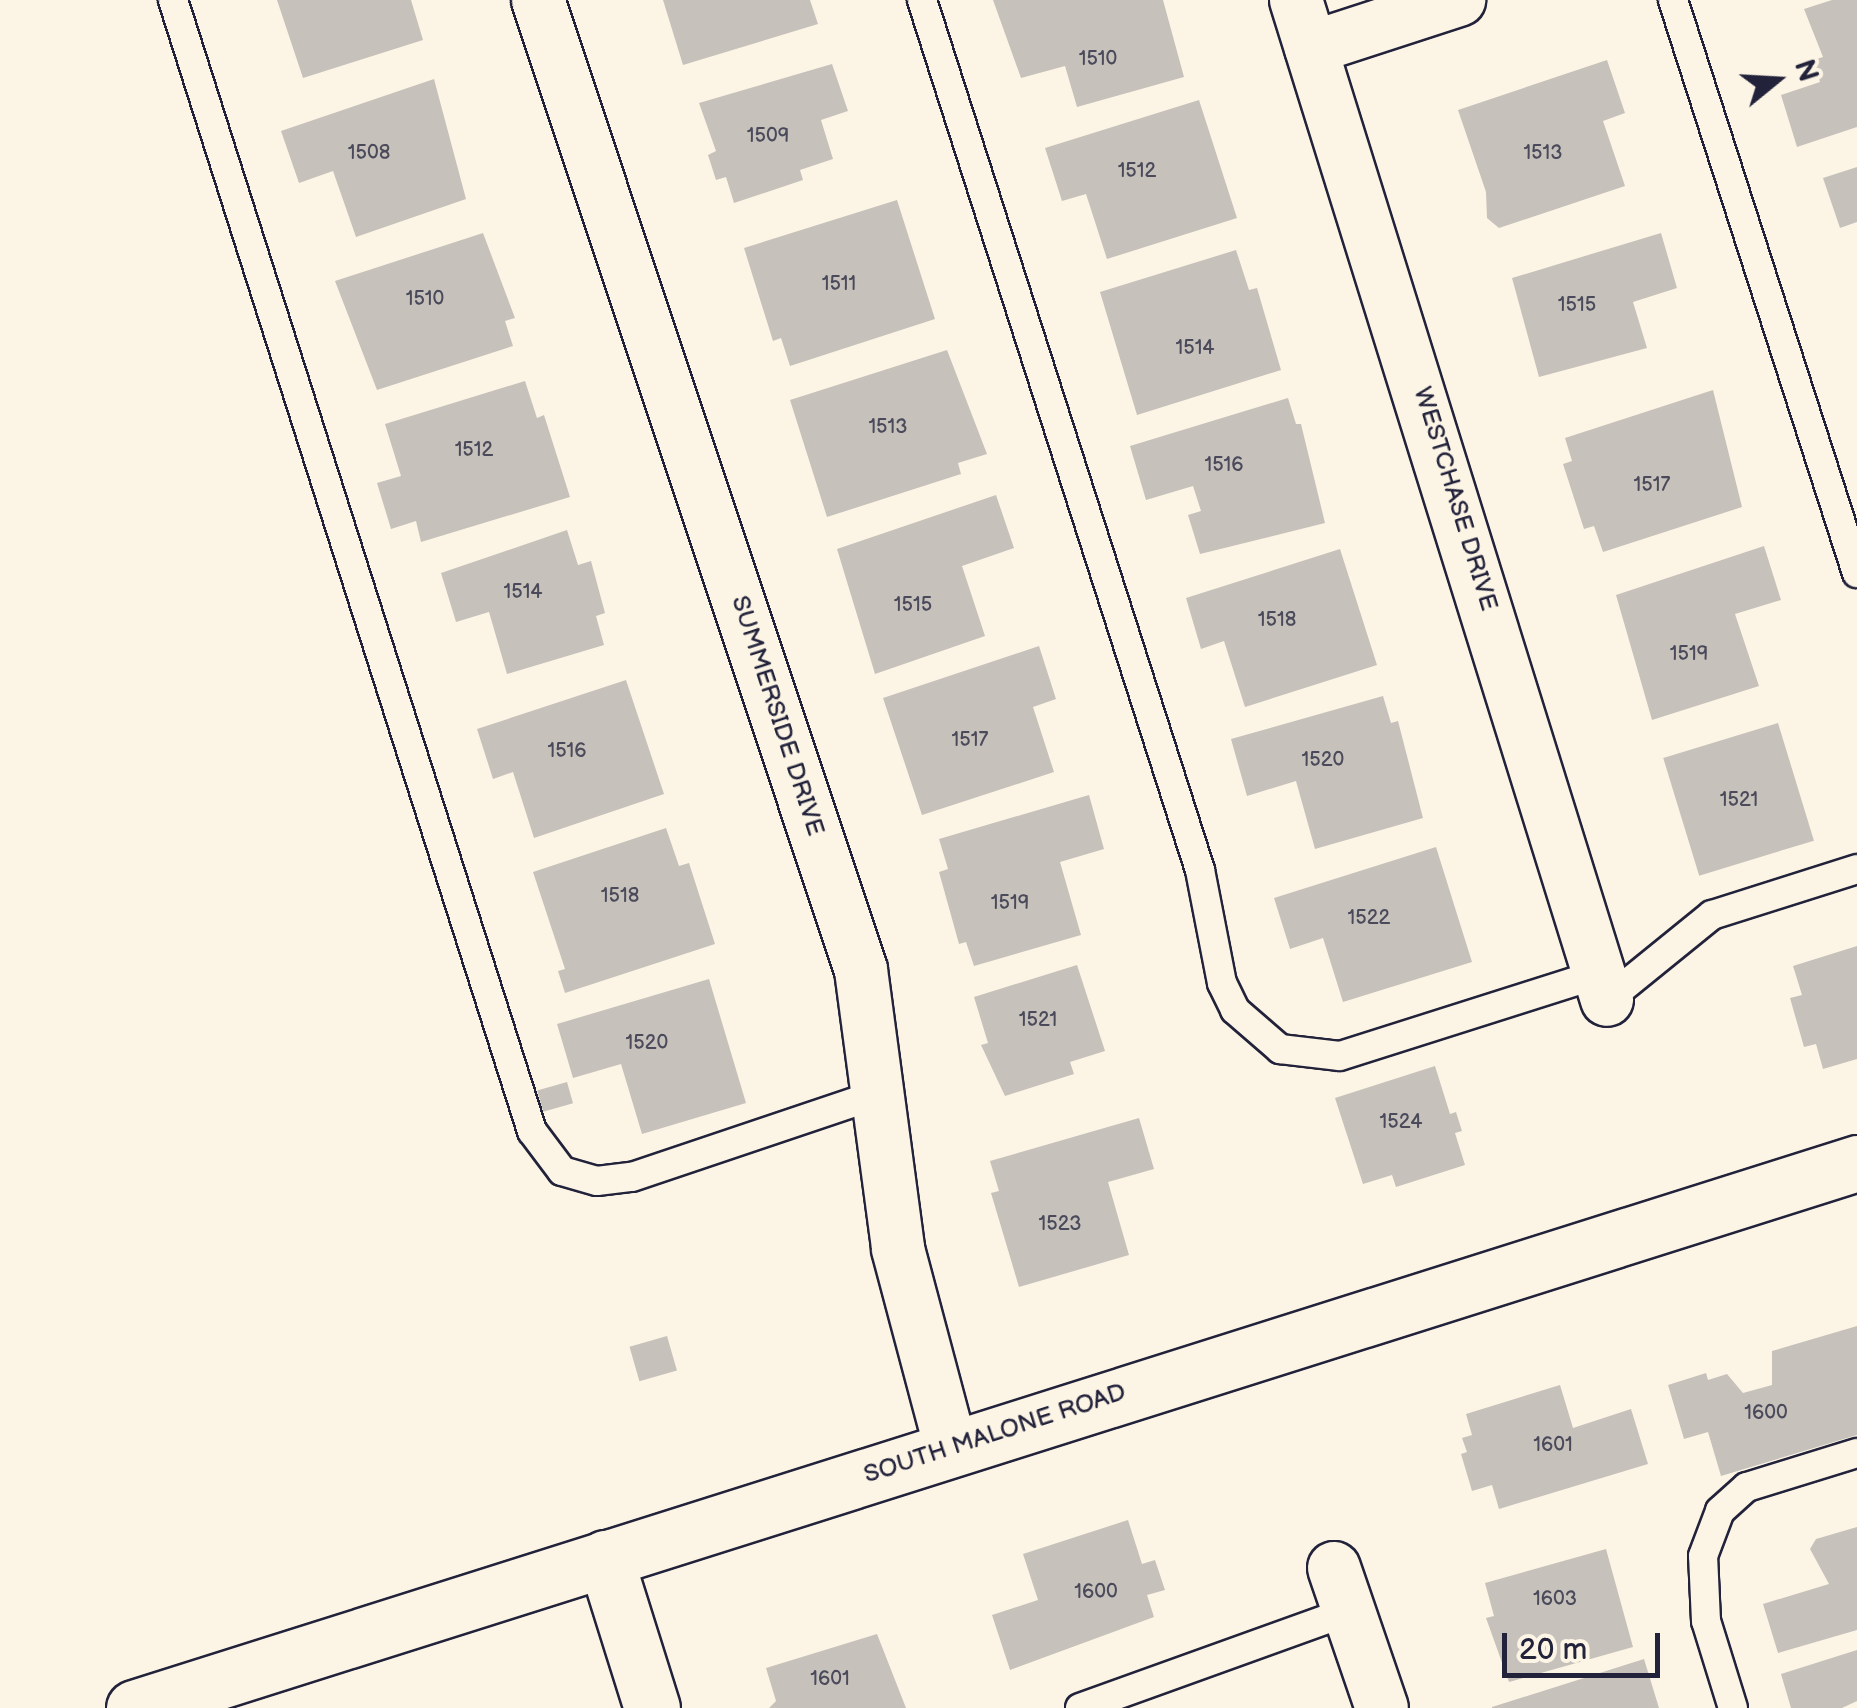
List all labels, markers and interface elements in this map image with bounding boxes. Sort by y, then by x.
north arrow [1727,30,1827,130]
house number: 1510 [1079,47,1117,71]
text: N [1787,55,1825,86]
house number: 1509 [747,124,789,148]
house number: 1508 [348,141,390,165]
house number: 1513 [1523,141,1563,165]
house number: 1512 [1118,159,1156,183]
house number: 1511 [822,272,856,296]
house number: 1510 [406,287,444,311]
house number: 1515 [1558,293,1596,317]
house number: 1514 [1175,336,1215,360]
street label: WESTCHASE DRIVE [1407,383,1503,615]
house number: 1513 [868,415,908,439]
house number: 1512 [455,438,493,462]
house number: 1516 [1204,453,1244,477]
house number: 1517 [1634,473,1670,497]
house number: 1514 [503,580,543,604]
street label: SUMMERSIDE DRIVE [724,592,830,840]
house number: 1515 [894,593,932,617]
house number: 1518 [1258,608,1296,632]
house number: 1519 [1670,642,1708,666]
house number: 1517 [952,728,988,752]
house number: 1516 [547,739,587,763]
house number: 1520 [1302,748,1344,772]
house number: 1521 [1720,788,1758,812]
house number: 1518 [601,884,639,908]
house number: 1519 [991,891,1029,915]
house number: 1522 [1348,906,1390,930]
house number: 1521 [1019,1008,1057,1032]
house number: 1520 [626,1031,668,1055]
house number: 1524 [1380,1110,1422,1134]
house number: 1523 [1039,1212,1081,1236]
street label: SOUTH MALONE ROAD [860,1377,1130,1491]
house number: 1600 [1744,1401,1788,1425]
house number: 1601 [1533,1433,1573,1457]
house number: 1600 [1074,1580,1118,1604]
house number: 1603 [1533,1587,1577,1611]
scale bar [1507,1613,1664,1675]
text: 20 m [1519,1632,1587,1668]
house number: 1601 [810,1667,850,1691]

